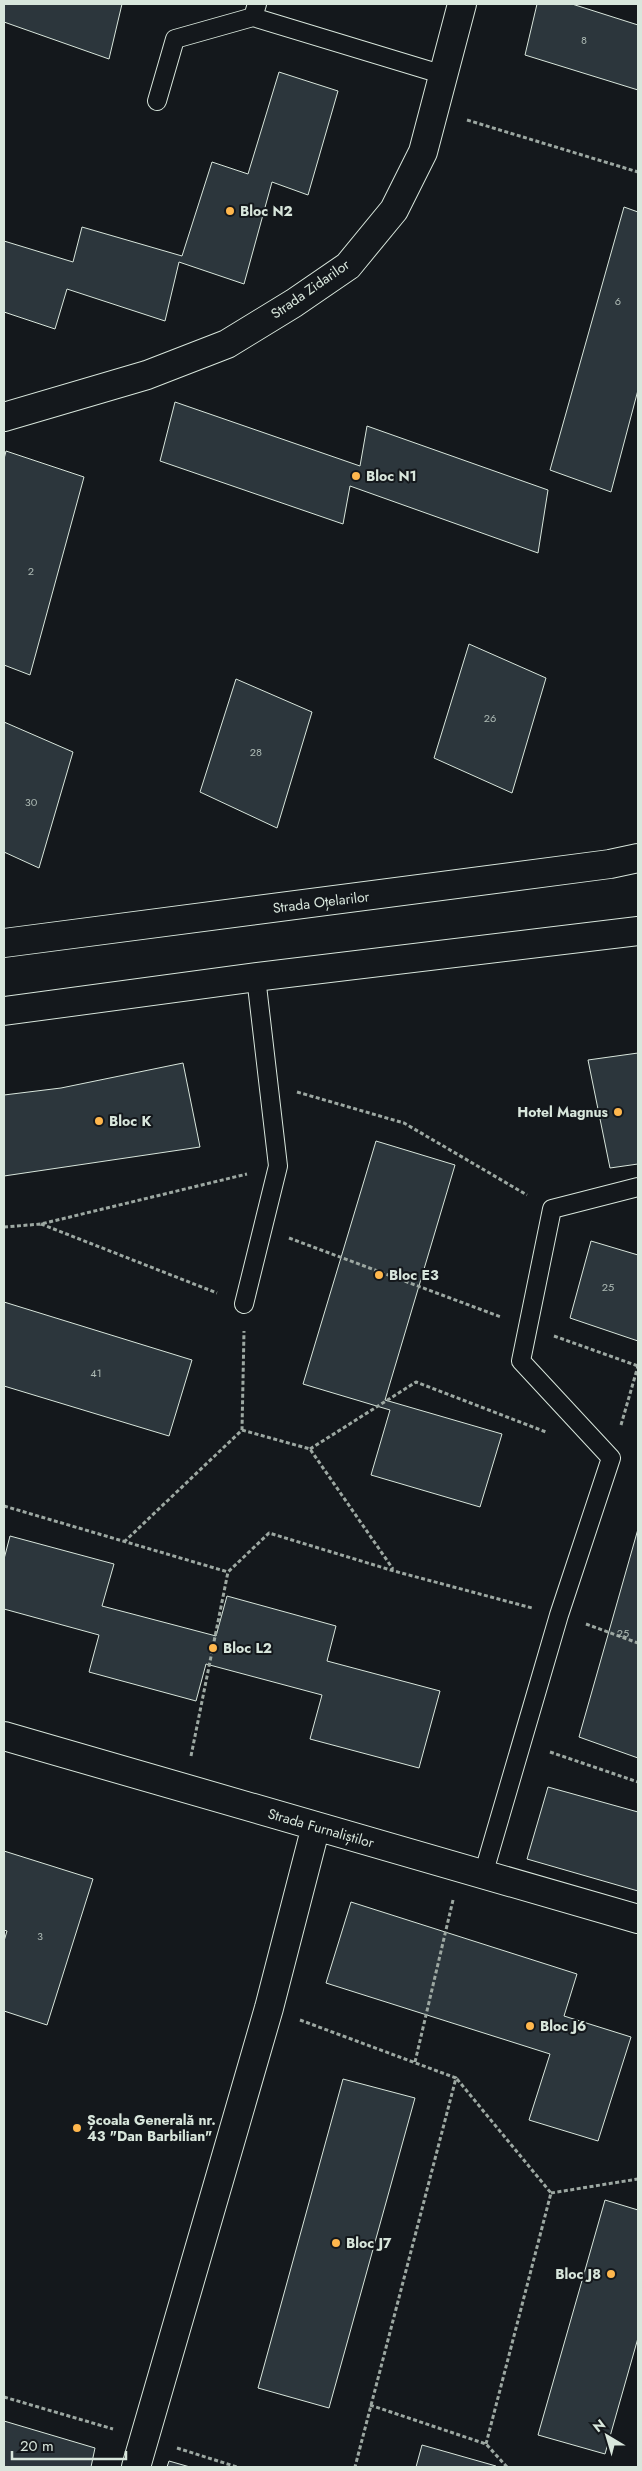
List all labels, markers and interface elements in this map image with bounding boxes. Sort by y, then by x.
house number: 8 [581,32,587,48]
place label: Bloc N2 [240,201,293,221]
marker: Bloc N2 [224,205,236,217]
street label: Strada Zidarilor [267,254,353,323]
house number: 6 [615,293,621,309]
place label: Bloc N1 [366,466,417,486]
marker: Bloc N1 [350,470,362,482]
house number: 2 [28,563,34,579]
house number: 26 [484,710,496,726]
house number: 28 [250,744,262,760]
house number: 30 [25,794,38,810]
street label: Strada Oțelarilor [272,886,371,919]
place label: Hotel Magnus [517,1102,609,1122]
marker: Hotel Magnus [612,1106,624,1118]
place label: Bloc K [109,1111,151,1131]
marker: Bloc K [93,1115,105,1127]
place label: Bloc E3 [389,1265,439,1285]
marker: Bloc E3 [373,1269,385,1281]
house number: 25 [602,1279,614,1295]
house number: 41 [90,1365,102,1381]
house number: 25 [617,1625,629,1641]
place label: Bloc L2 [223,1638,272,1658]
marker: Bloc L2 [207,1642,219,1654]
street label: Strada Furnaliștilor [265,1803,377,1854]
house number: 3 [37,1928,43,1944]
place label: Bloc J6 [540,2016,586,2036]
marker: Bloc J6 [524,2020,536,2032]
place label: Școala Generală nr. 43 "Dan Barbilian" [87,2110,216,2146]
marker: Școala Generală nr. 43 "Dan Barbilian" [71,2122,83,2134]
place label: Bloc J7 [346,2233,392,2253]
marker: Bloc J7 [330,2237,342,2249]
place label: Bloc J8 [555,2264,601,2284]
marker: Bloc J8 [605,2268,617,2280]
north arrow [582,2411,632,2461]
text: N [588,2414,610,2437]
scale bar [12,2428,126,2460]
text: 20 m [20,2435,54,2457]

